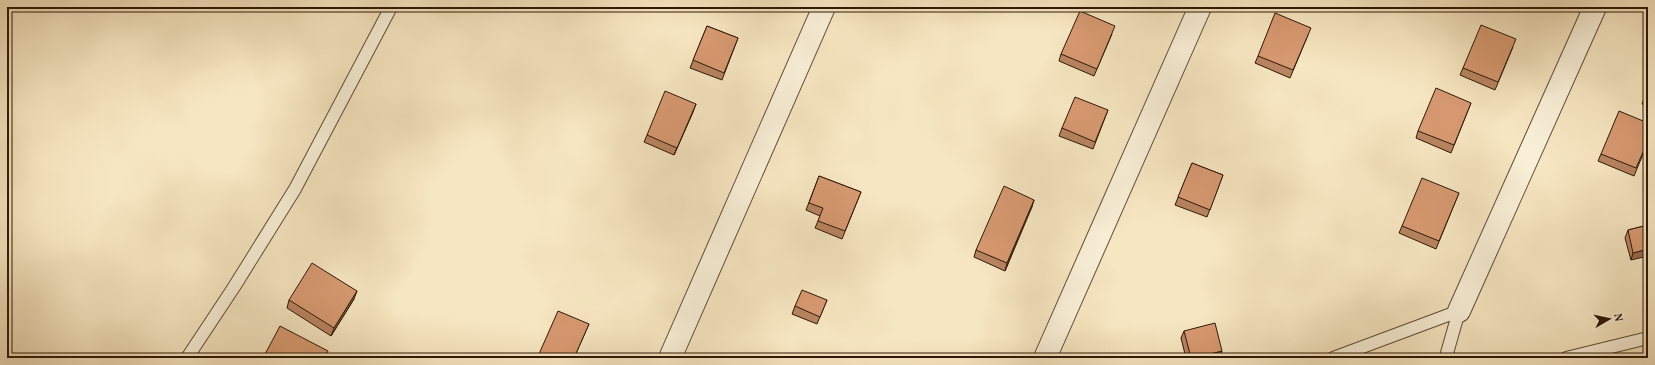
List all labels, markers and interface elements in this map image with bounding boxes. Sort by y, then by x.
north arrow [1589,299,1629,339]
text: N [1609,313,1625,323]

